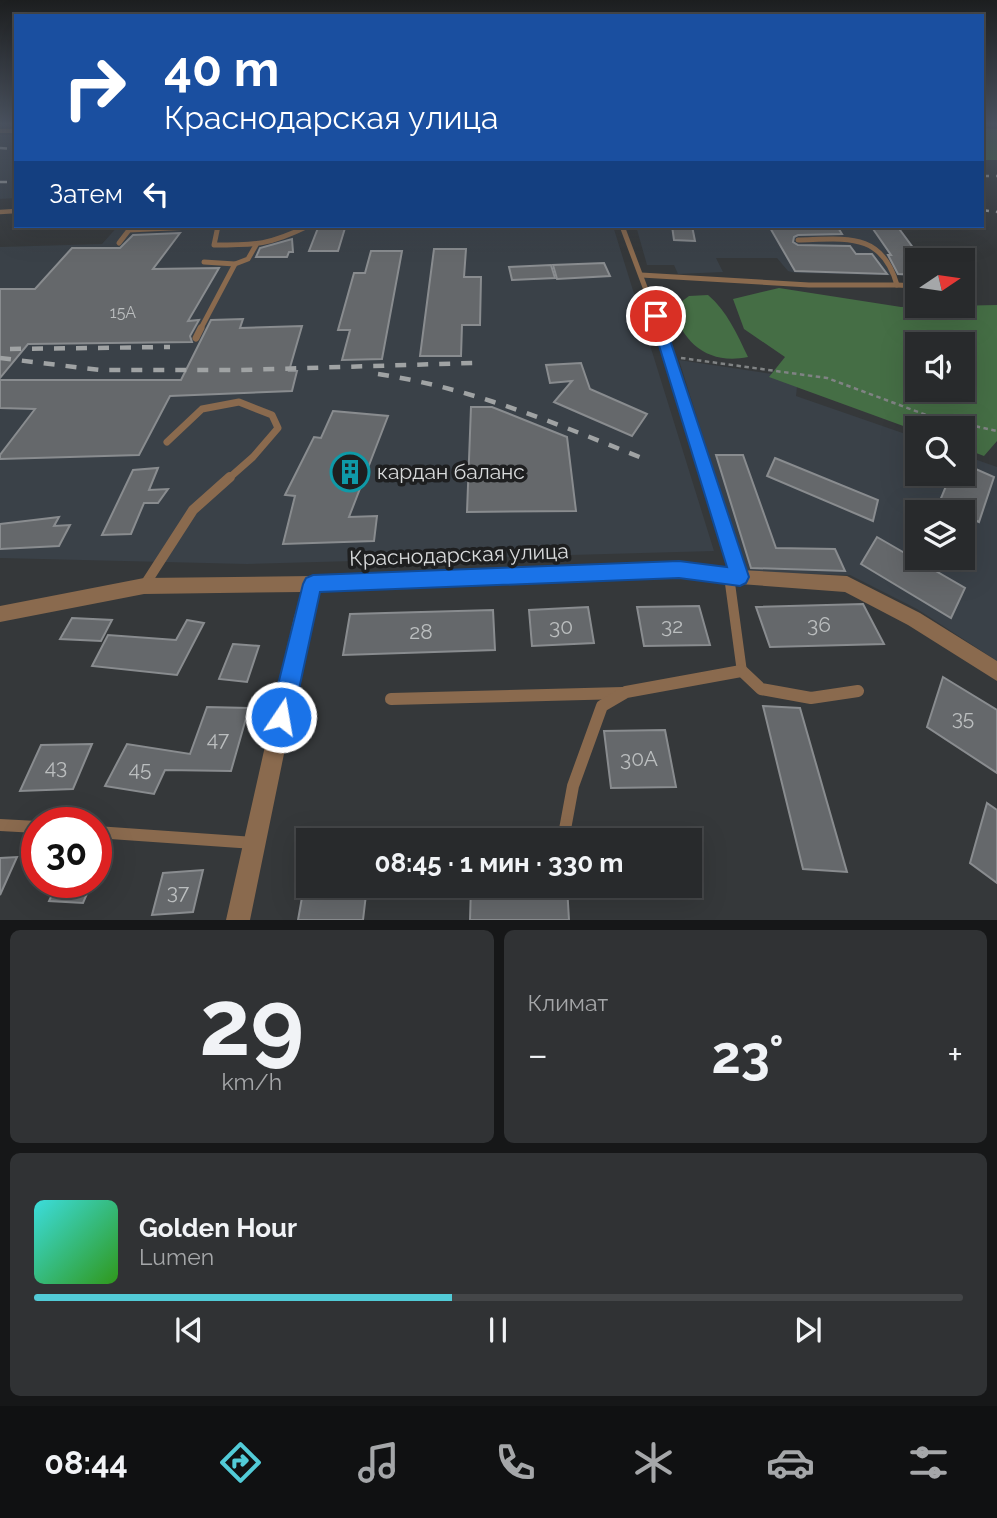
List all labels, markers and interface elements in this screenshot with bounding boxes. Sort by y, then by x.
text: 40 m [164,40,279,97]
icon: right [49,42,140,133]
text: Краснодарская улица [164,99,498,136]
icon: left [137,175,175,213]
text: Затем [49,179,123,209]
north arrow [905,248,975,318]
map controls [905,248,975,570]
pin [626,286,686,346]
icon: arrive [637,297,675,335]
house number: 15А [110,303,136,322]
button: sound [905,332,975,402]
button: search [905,416,975,486]
building icon: кардан баланс [329,451,371,493]
place label: кардан баланс [377,459,525,484]
button: layers [905,500,975,570]
street label: Краснодарская улица [349,538,569,571]
house number: 36 [807,612,831,637]
house number: 32 [661,613,683,638]
house number: 30 [549,614,573,639]
house number: 28 [409,619,433,644]
position arrow [244,680,318,754]
house number: 35 [952,705,974,730]
house number: 47 [207,726,230,751]
house number: 30А [620,746,658,771]
house number: 43 [45,754,67,779]
house number: 45 [129,756,151,781]
speed limit sign: 30 [21,807,112,898]
text: 08:45 · 1 мин · 330 m [374,848,624,878]
house number: 37 [167,879,190,904]
text: 29 [199,969,304,1076]
text: Климат [528,989,608,1016]
text: 23° [711,1024,784,1085]
text: − [528,1032,548,1077]
text: + [947,1032,963,1077]
text: km/h [221,1068,282,1095]
text: Golden Hour [139,1213,297,1243]
text: Lumen [139,1243,214,1270]
icon: previous [170,1311,208,1349]
icon: pause [479,1311,517,1349]
icon: next [789,1311,827,1349]
icon: directions [216,1438,265,1487]
icon: music [354,1438,403,1487]
icon: phone [491,1438,540,1487]
icon: climate [629,1438,678,1487]
icon: car [766,1438,815,1487]
icon: filters [904,1438,953,1487]
text: 08:44 [44,1444,128,1481]

